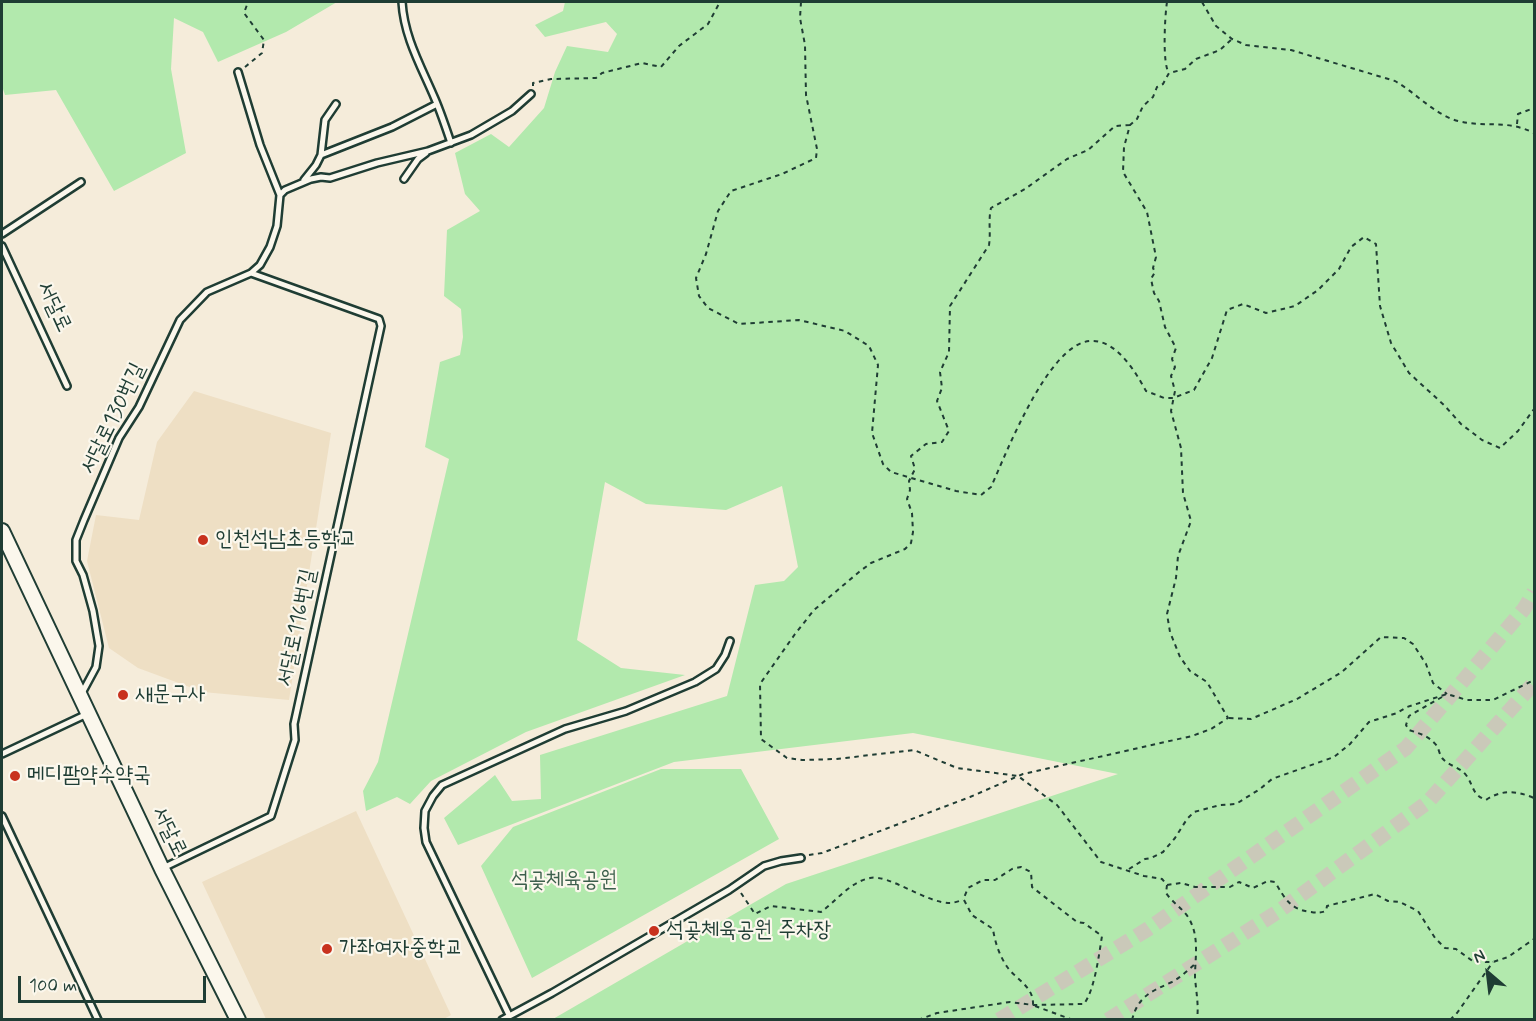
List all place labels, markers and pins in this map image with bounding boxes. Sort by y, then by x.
place label: 인천석남초등학교 [215,527,357,553]
marker: 인천석남초등학교 [196,533,210,547]
place label: 새문구사 [135,682,206,708]
marker: 새문구사 [116,688,130,702]
place label: 메디팜약수약국 [27,763,151,789]
marker: 메디팜약수약국 [8,769,22,783]
place label: 석곶체육공원 주차장 [666,918,831,944]
marker: 석곶체육공원 주차장 [647,924,661,938]
place label: 가좌여자중학교 [339,936,463,962]
marker: 가좌여자중학교 [320,942,334,956]

